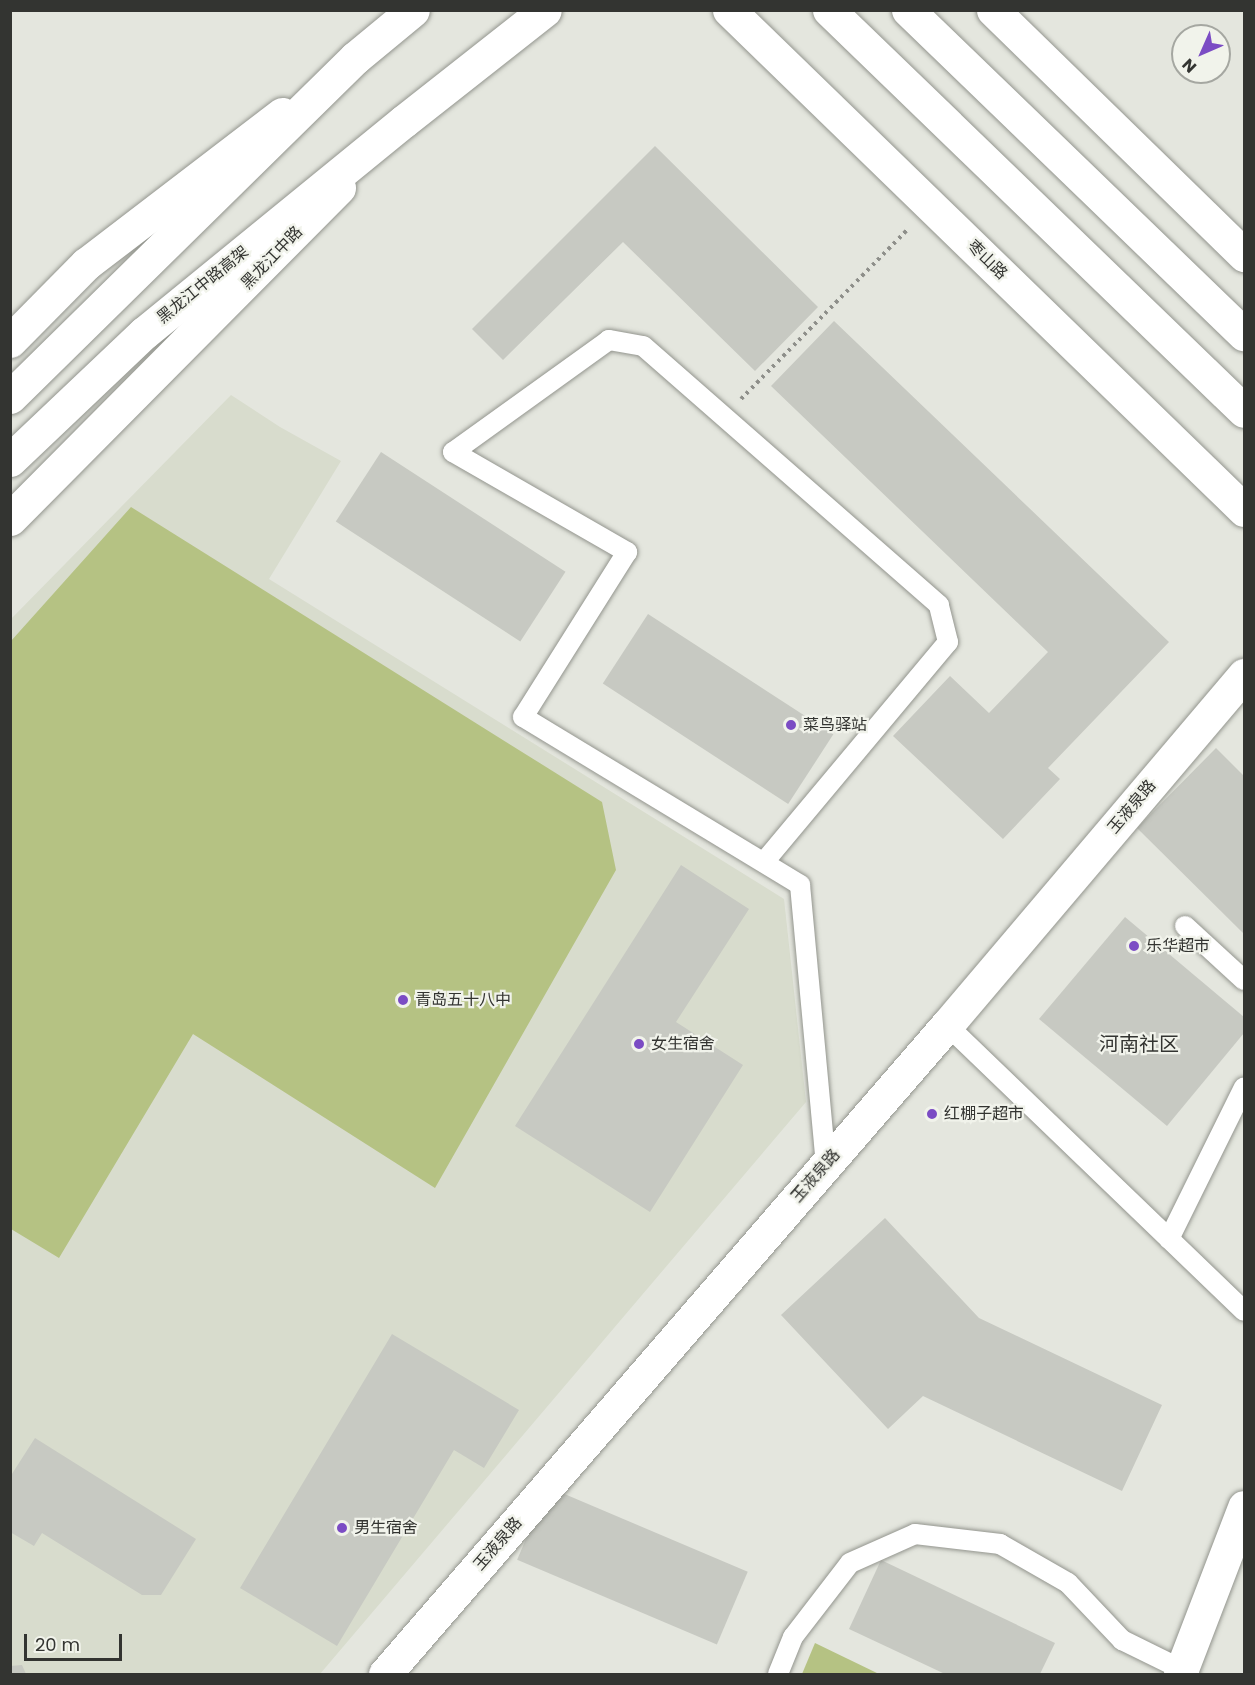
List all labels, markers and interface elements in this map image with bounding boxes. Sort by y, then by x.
north arrow [1171,24,1231,84]
text: N [1177,53,1202,78]
street label: 黑龙江中路 [237,223,307,293]
street label: 枣山路 [963,236,1011,284]
street label: 黑龙江中路高架 [153,242,253,328]
place label: 菜鸟驿站 [803,715,867,735]
marker: 菜鸟驿站 [784,718,798,732]
street label: 玉液泉路 [1104,776,1160,838]
place label: 乐华超市 [1146,936,1210,956]
marker: 乐华超市 [1127,939,1141,953]
place label: 青岛五十八中 [415,990,511,1010]
marker: 青岛五十八中 [396,993,410,1007]
district label: 河南社区 [1099,1032,1179,1056]
place label: 女生宿舍 [651,1034,715,1054]
marker: 女生宿舍 [632,1037,646,1051]
place label: 红棚子超市 [944,1104,1024,1124]
marker: 红棚子超市 [925,1107,939,1121]
street label: 玉液泉路 [788,1146,844,1206]
street label: 玉液泉路 [470,1514,526,1574]
place label: 男生宿舍 [354,1518,418,1538]
marker: 男生宿舍 [335,1521,349,1535]
scale bar [27,1622,124,1660]
text: 20 m [35,1632,80,1657]

